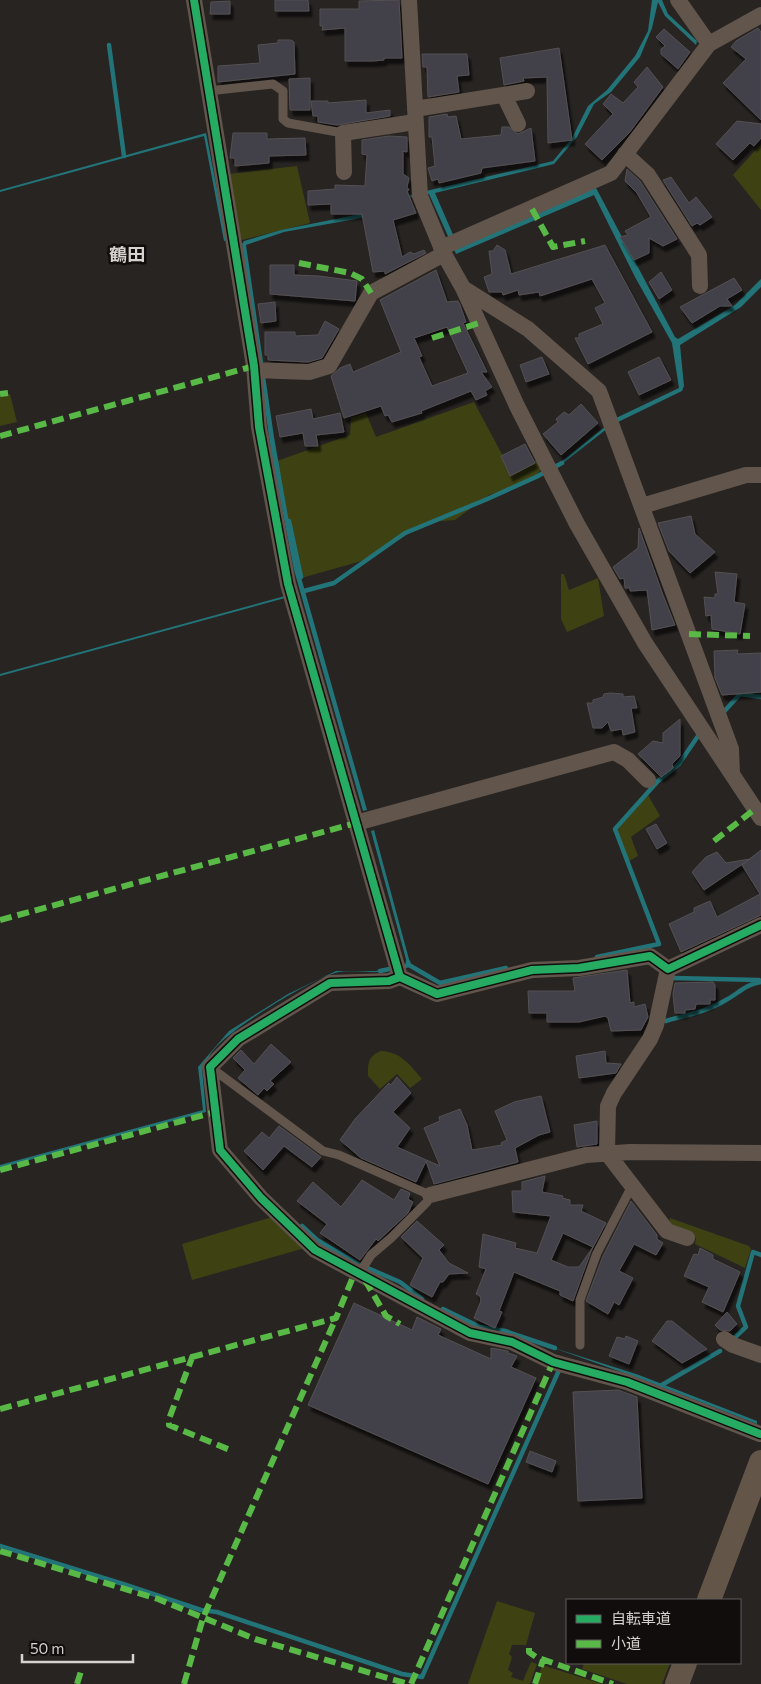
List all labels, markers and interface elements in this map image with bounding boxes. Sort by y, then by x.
district label: 鶴田 [109,243,145,265]
legend [566,1599,741,1664]
text: 自転車道 [611,1609,671,1627]
scale bar [22,1632,134,1664]
text: 小道 [611,1634,641,1652]
text: 50 m [30,1639,64,1657]

